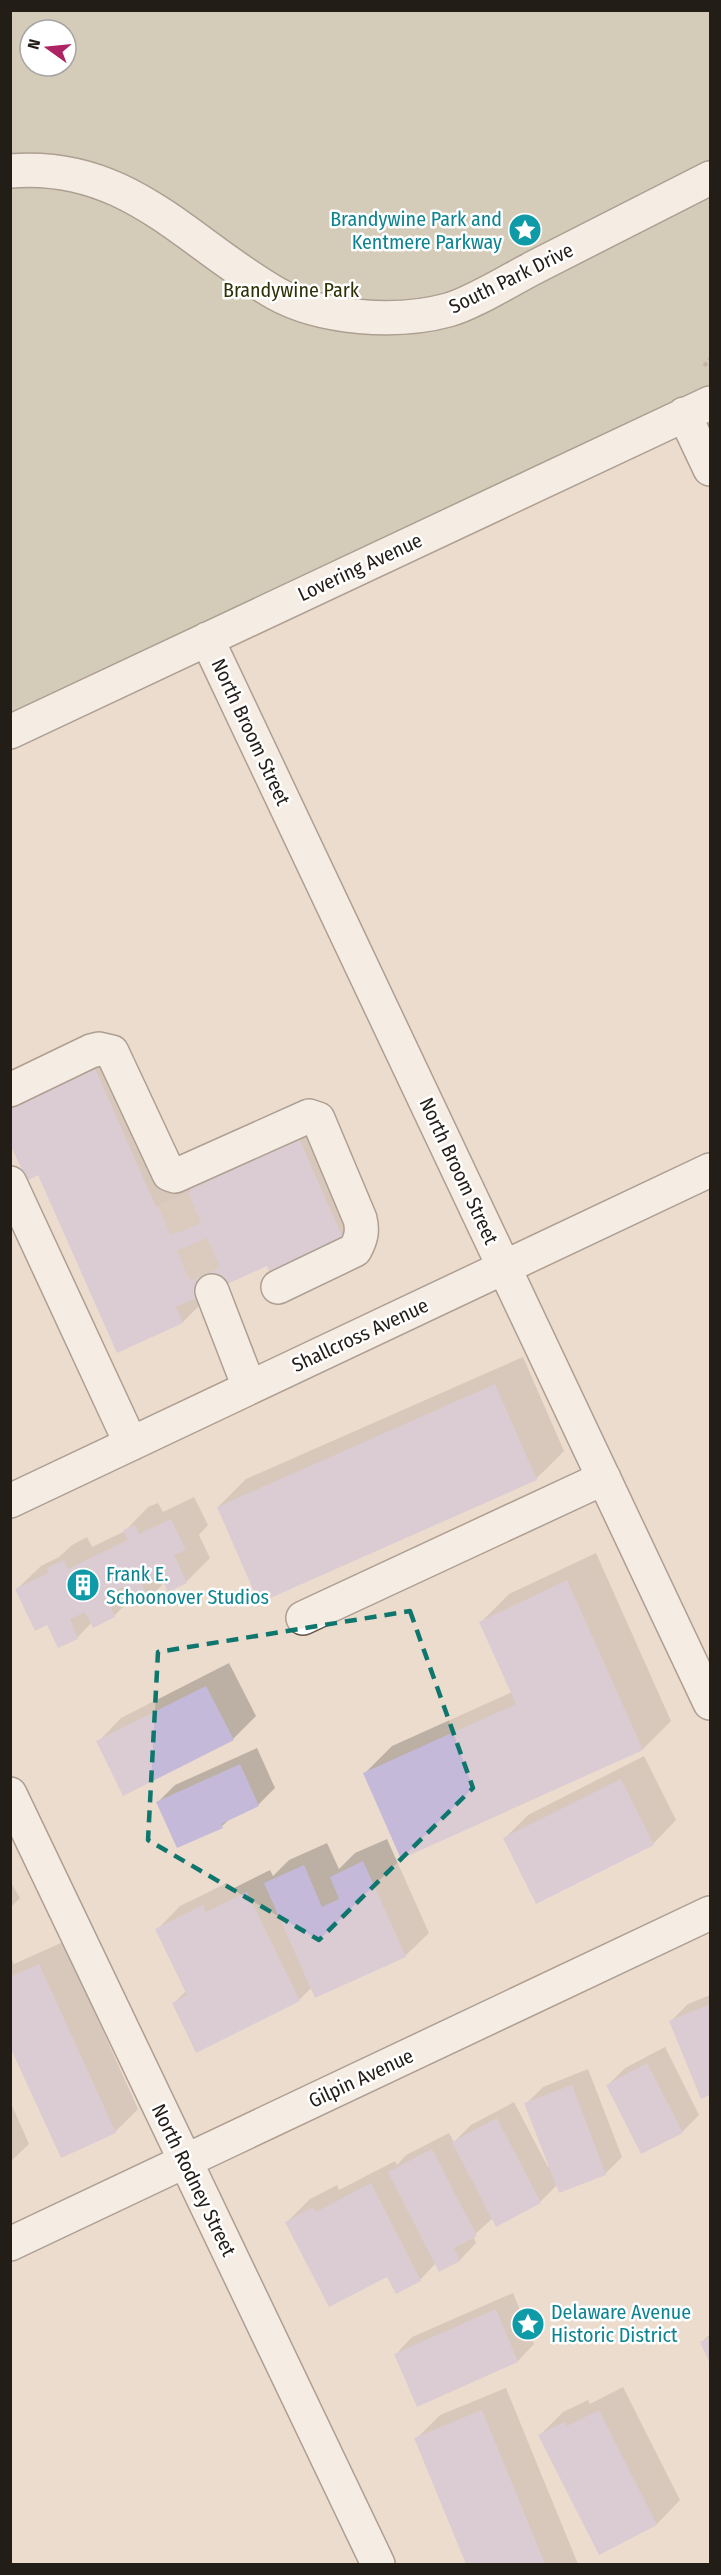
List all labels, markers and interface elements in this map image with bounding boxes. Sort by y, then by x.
north arrow [18,18,78,78]
text: N [24,37,44,51]
place label: Brandywine Park and Kentmere Parkway [330,207,502,254]
place icon: Brandywine Park and Kentmere Parkway [507,212,543,248]
street label: South Park Drive [445,238,577,318]
park label: Brandywine Park [223,278,360,302]
street label: Lovering Avenue [294,528,426,606]
street label: North Broom Street [207,655,296,810]
street label: North Broom Street [415,1094,504,1249]
street label: Shallcross Avenue [288,1293,432,1377]
place label: Frank E. Schoonover Studios [106,1562,269,1609]
building icon: Frank E. Schoonover Studios [65,1567,101,1603]
street label: Gilpin Avenue [305,2043,417,2113]
street label: North Rodney Street [147,2100,241,2260]
place label: Delaware Avenue Historic District [551,2300,691,2347]
place icon: Delaware Avenue Historic District [510,2306,546,2342]

